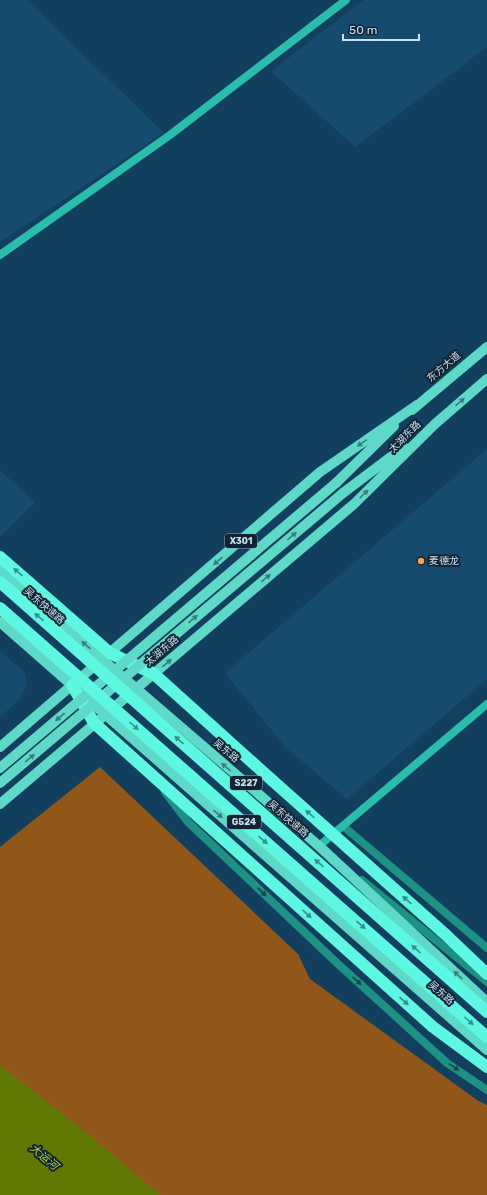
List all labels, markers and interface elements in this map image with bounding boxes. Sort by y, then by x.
scale bar [343,16,419,42]
text: 50 m [349,23,377,37]
street label: 东方大道 [425,350,463,384]
one-way arrow [455,398,465,407]
street label: 太湖东路 [387,419,423,455]
one-way arrow [357,439,367,447]
one-way arrow [360,489,369,498]
one-way arrow [287,531,298,540]
road number: X301 [225,534,257,548]
place label: 麦德龙 [429,555,459,567]
one-way arrow [212,556,223,565]
marker: 麦德龙 [416,556,426,566]
one-way arrow [13,568,22,577]
one-way arrow [261,574,271,583]
street label: 吴东快速路 [21,585,67,627]
one-way arrow [35,613,44,622]
one-way arrow [188,615,199,624]
street label: 太湖东路 [143,634,181,668]
one-way arrow [81,640,91,650]
one-way arrow [162,658,172,667]
one-way arrow [55,712,65,721]
one-way arrow [129,722,139,731]
one-way arrow [174,735,185,744]
street label: 吴东路 [211,737,241,765]
one-way arrow [24,753,35,762]
one-way arrow [221,762,232,771]
road number: S227 [230,776,262,790]
street label: 吴东快速路 [265,798,311,840]
one-way arrow [214,809,223,818]
one-way arrow [305,809,315,818]
road number: G524 [227,815,261,829]
one-way arrow [258,835,269,844]
one-way arrow [313,858,324,867]
one-way arrow [257,887,267,897]
one-way arrow [402,896,412,905]
one-way arrow [302,909,312,918]
one-way arrow [356,921,366,930]
one-way arrow [411,944,421,954]
one-way arrow [454,971,463,980]
one-way arrow [352,976,362,986]
street label: 吴东路 [426,979,456,1007]
one-way arrow [398,996,409,1005]
one-way arrow [464,1016,474,1026]
one-way arrow [448,1064,460,1071]
water label: 大运河 [27,1141,62,1174]

